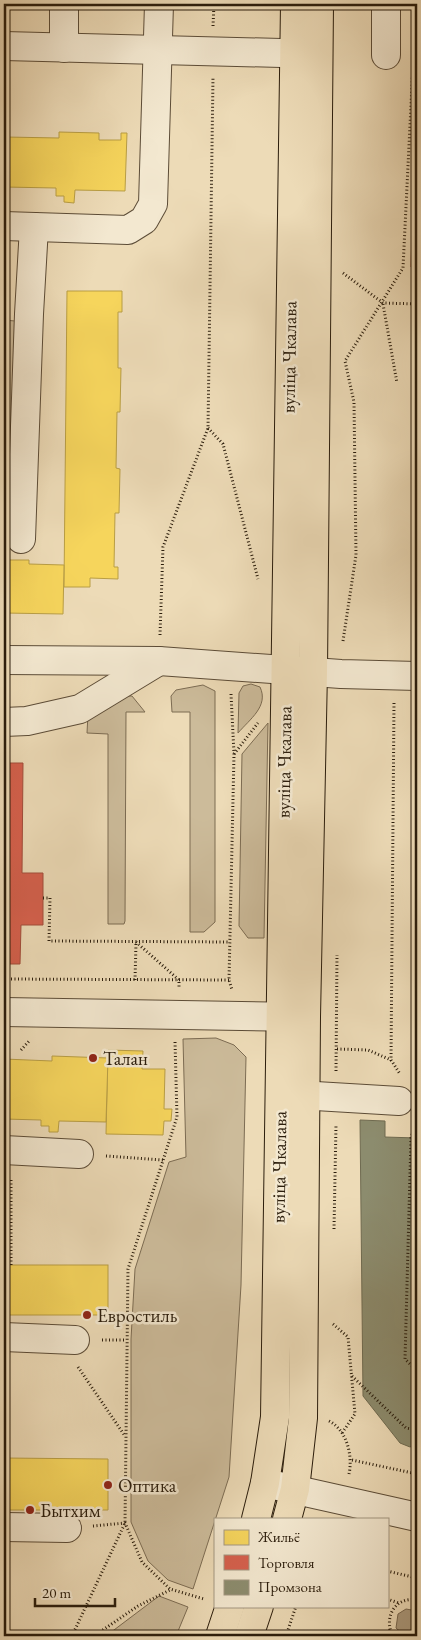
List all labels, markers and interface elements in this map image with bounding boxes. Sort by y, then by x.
street label: вуліца Чкалава [276,300,302,413]
street label: вуліца Чкалава [271,705,297,818]
place label: Талан [103,1046,148,1071]
marker: Талан [87,1052,99,1064]
street label: вуліца Чкалава [266,1110,292,1223]
place label: Евростиль [97,1303,178,1328]
marker: Евростиль [81,1309,93,1321]
place label: Оптика [118,1473,177,1498]
marker: Оптика [102,1479,114,1491]
place label: Бытхим [40,1498,101,1523]
marker: Бытхим [24,1504,36,1516]
legend [214,1518,388,1608]
text: Жильё [257,1527,300,1546]
text: Торговля [258,1553,315,1572]
scale bar [35,1575,115,1607]
text: Промзона [258,1577,322,1596]
text: 20 m [42,1583,71,1602]

